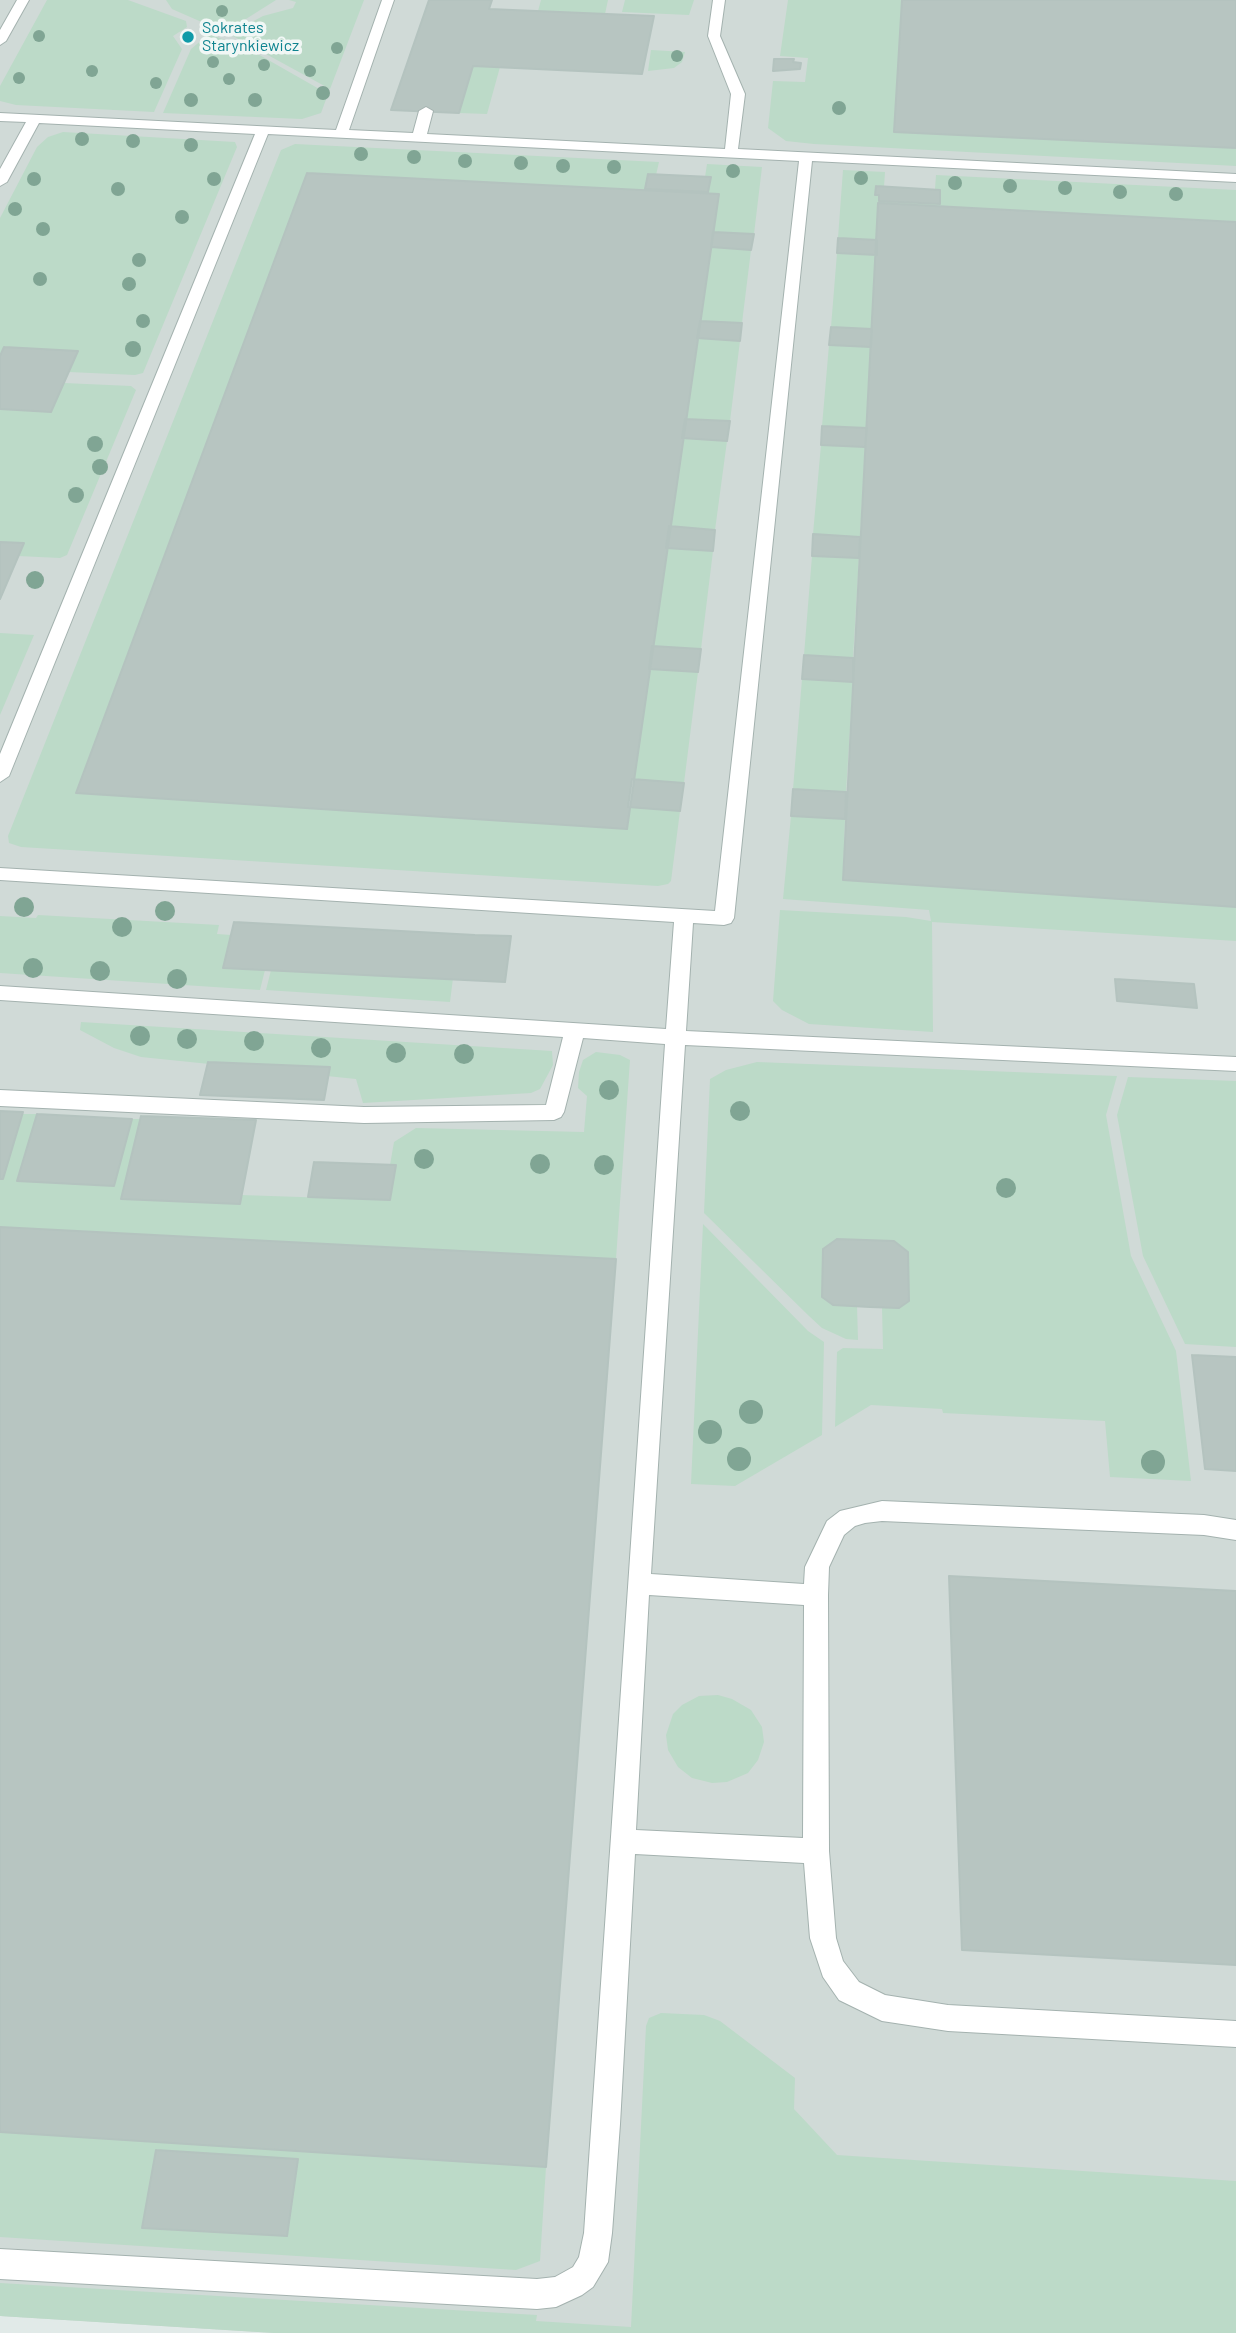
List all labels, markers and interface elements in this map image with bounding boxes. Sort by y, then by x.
place label: Sokrates Starynkiewicz [202,18,299,56]
marker: Sokrates Starynkiewicz [180,29,196,45]

